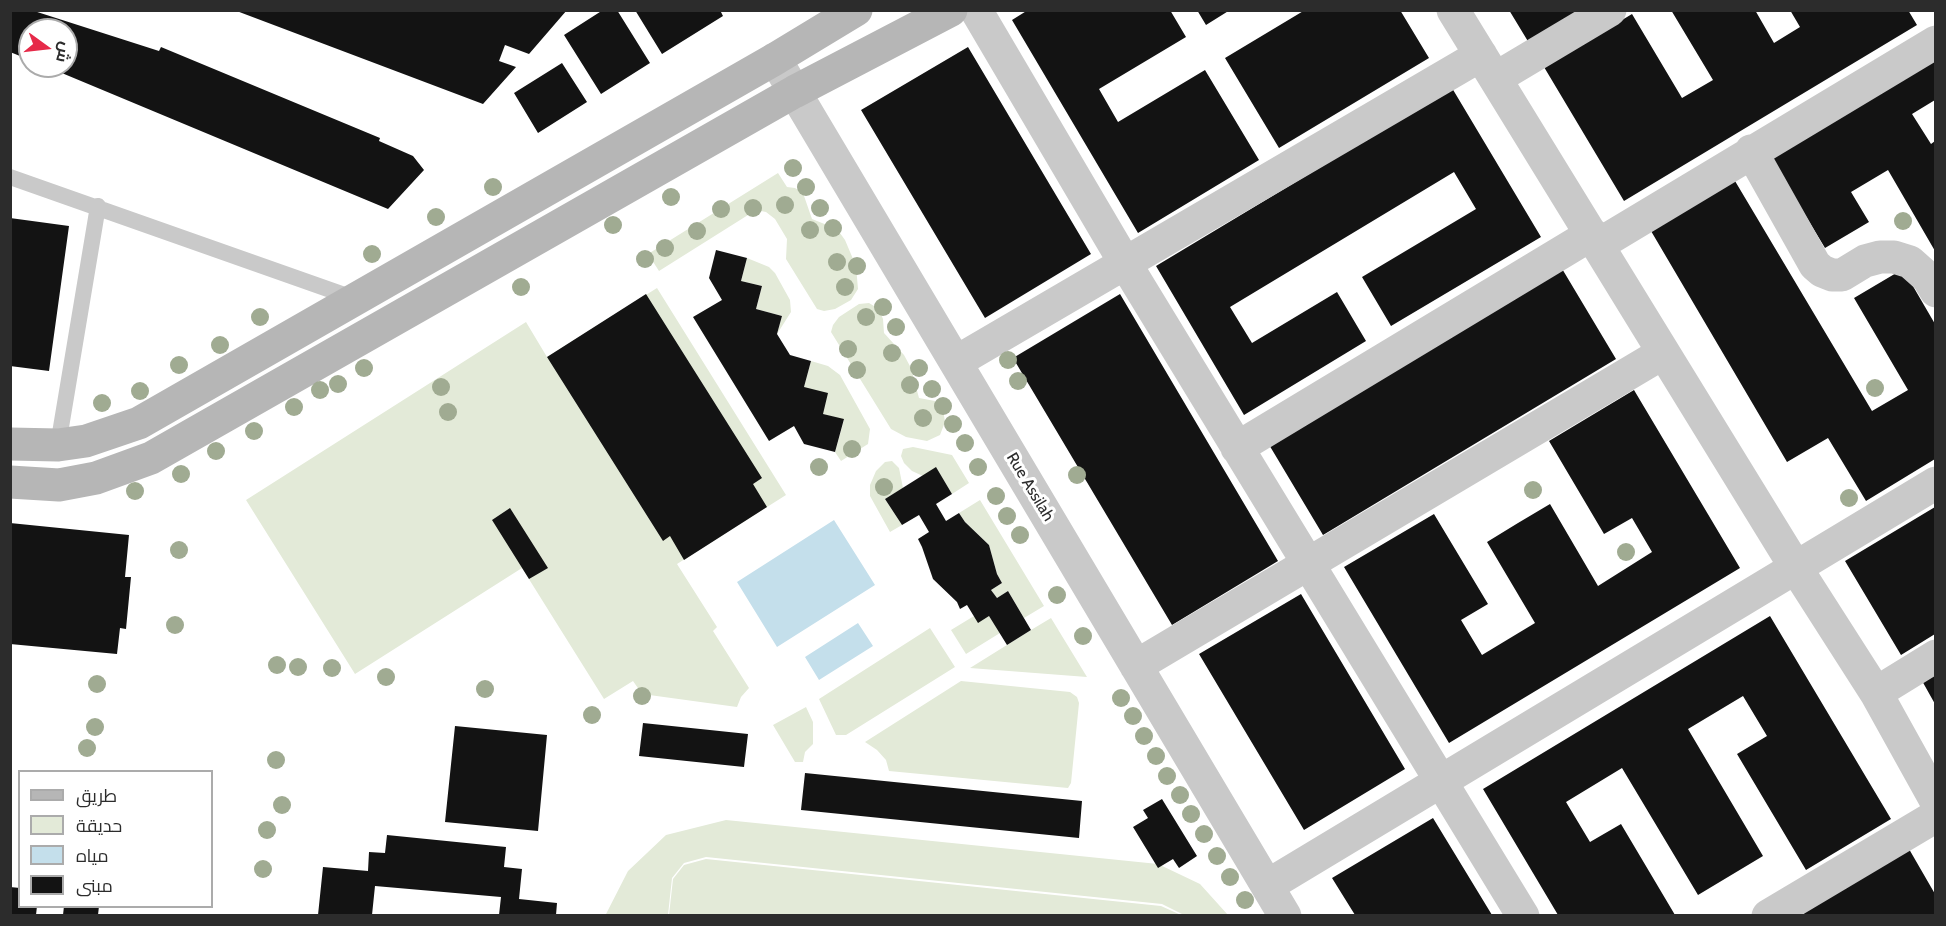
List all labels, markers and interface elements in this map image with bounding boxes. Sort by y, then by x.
north arrow [18,18,78,78]
text: ش [52,40,76,65]
street label: Rue Assilah [1002,449,1058,525]
legend [18,770,213,908]
text: طريق [76,785,117,807]
text: حديقة [76,815,122,837]
text: مياه [76,845,109,867]
text: مبنى [76,875,113,897]

